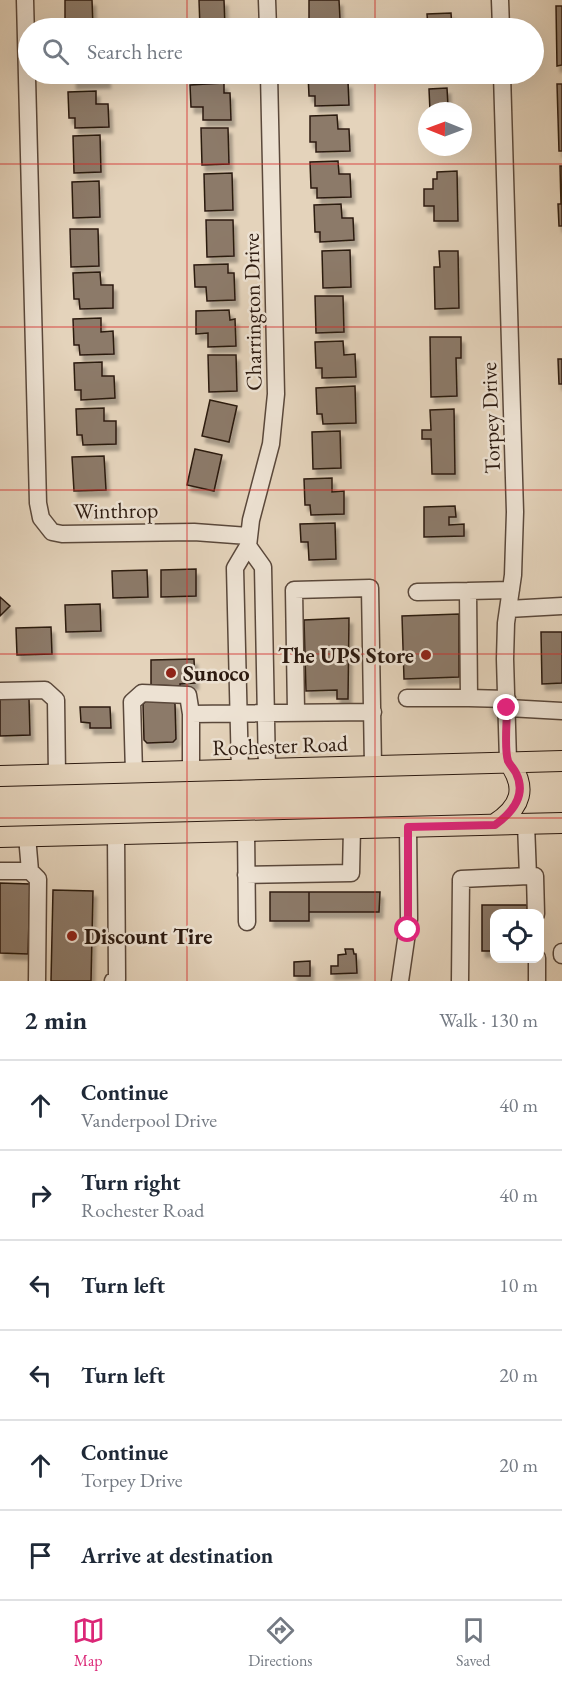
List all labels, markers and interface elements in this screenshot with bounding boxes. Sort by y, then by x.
search box [18,18,544,84]
icon: search [39,35,72,68]
text: Search here [87,37,182,66]
north arrow [418,102,472,156]
street label: Charrington Drive [237,232,268,391]
street label: Torpey Drive [474,361,507,474]
street label: Winthrop [73,495,159,526]
place label: The UPS Store [278,641,414,670]
marker: The UPS Store [419,648,433,662]
place label: Sunoco [183,659,250,688]
marker: Sunoco [164,666,178,680]
route end [493,694,519,720]
street label: Rochester Road [212,729,349,762]
map controls [490,909,544,963]
button: locate [490,909,544,963]
route start [394,916,420,942]
place label: Discount Tire [84,922,212,951]
marker: Discount Tire [65,929,79,943]
text: 2 min [24,1003,87,1037]
text: Walk · 130 m [439,1007,538,1033]
text: Continue [81,1078,168,1107]
icon: ahead [24,1089,57,1122]
text: 40 m [499,1092,538,1118]
text: Vanderpool Drive [81,1107,217,1133]
text: Turn right [81,1168,180,1197]
icon: right [24,1179,57,1212]
text: 40 m [499,1182,538,1208]
text: Rochester Road [81,1197,204,1223]
icon: left [24,1269,57,1302]
text: Turn left [81,1271,165,1300]
text: 10 m [499,1272,538,1298]
icon: left [24,1359,57,1392]
text: Turn left [81,1361,165,1390]
text: 20 m [499,1362,538,1388]
text: Continue [81,1438,168,1467]
icon: ahead [24,1449,57,1482]
text: 20 m [499,1452,538,1478]
text: Torpey Drive [81,1467,183,1493]
icon: arrive [24,1539,57,1572]
text: Arrive at destination [81,1541,273,1570]
tab: Map [72,1614,105,1671]
tab: Directions [248,1614,313,1671]
tab: Saved [456,1614,490,1671]

